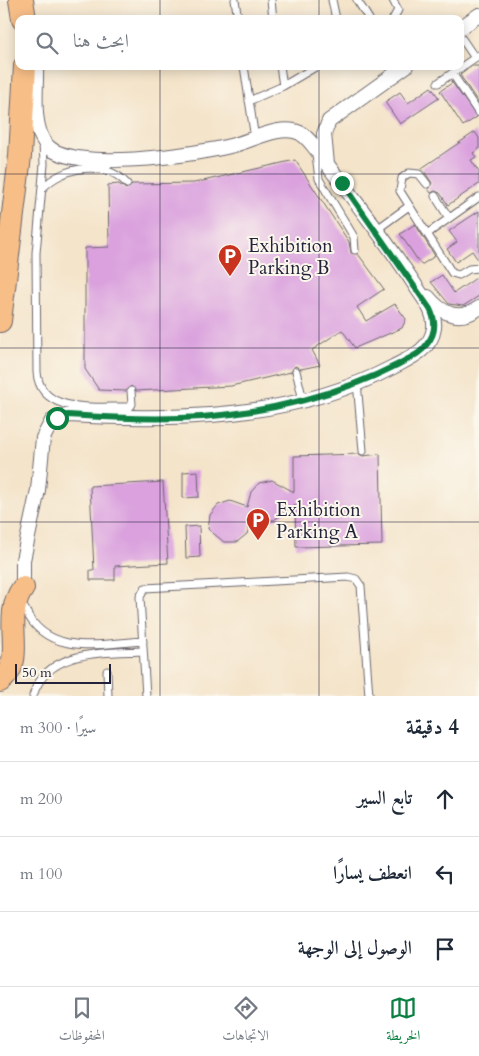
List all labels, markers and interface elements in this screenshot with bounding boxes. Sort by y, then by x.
search box [15,15,464,70]
text: ابحث هنا [73,28,129,54]
icon: search [33,29,61,57]
route end [331,172,354,195]
place label: Exhibition Parking B [248,233,333,281]
parking icon: Exhibition Parking B [217,243,243,277]
route start [46,407,69,430]
place label: Exhibition Parking A [276,497,361,545]
parking icon: Exhibition Parking A [245,507,271,541]
scale bar [15,661,111,684]
text: 50 m [22,663,52,682]
text: 4 دقيقة [406,713,459,742]
text: سيرًا · 300 m [20,717,96,739]
text: تابع السير [357,785,412,811]
icon: ahead [431,785,459,813]
text: 200 m [20,788,62,810]
text: انعطف يسارًا [333,860,412,886]
icon: left [431,860,459,888]
text: 100 m [20,863,62,885]
text: الوصول إلى الوجهة [298,935,412,961]
icon: arrive [431,935,459,963]
tab: المحفوظات [59,994,105,1049]
tab: الاتجاهات [222,994,269,1049]
tab: الخريطة [386,994,420,1049]

